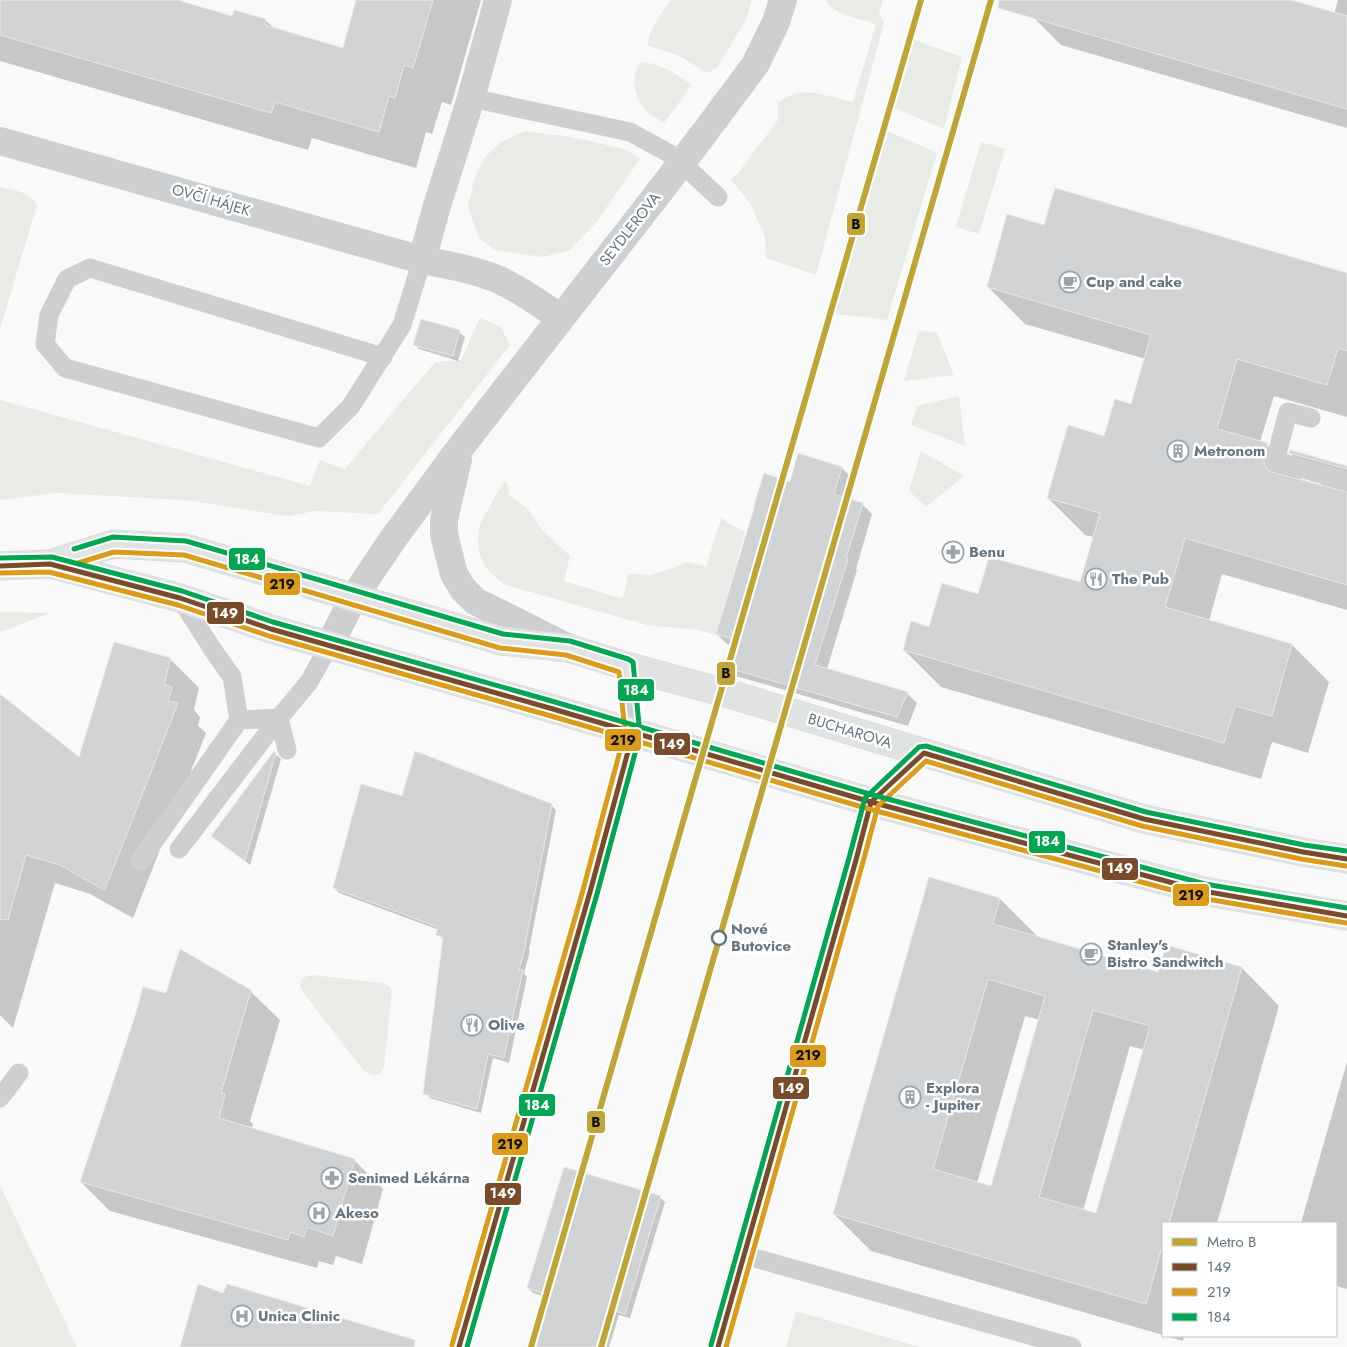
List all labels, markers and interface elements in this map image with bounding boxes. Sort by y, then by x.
street label: OVČÍ HÁJEK [169,178,253,222]
street label: SEYDLEROVA [594,187,666,271]
line badge: B [846,212,866,236]
text: B [851,214,861,234]
cafe icon: Cup and cake [1058,270,1082,294]
place label: Cup and cake [1086,271,1182,293]
building icon: Metronom [1166,439,1190,463]
place label: Metronom [1194,440,1265,462]
pharmacy icon: Benu [941,540,965,564]
place label: Benu [969,541,1005,563]
line badge: 184 [228,547,266,571]
text: 184 [234,549,260,569]
restaurant icon: The Pub [1084,567,1108,591]
place label: The Pub [1112,568,1169,590]
line badge: 219 [263,572,301,596]
text: 219 [269,574,295,594]
line badge: 149 [206,601,245,625]
text: 149 [212,603,238,623]
line badge: B [716,661,736,686]
text: B [721,663,731,683]
line badge: 184 [617,678,655,702]
text: 184 [623,680,649,700]
street label: BUCHAROVA [805,708,895,754]
line badge: 219 [604,728,642,752]
text: 219 [610,730,636,750]
line badge: 149 [653,732,691,756]
text: 149 [659,734,685,754]
line badge: 184 [1028,830,1066,854]
text: 184 [1034,831,1060,851]
line badge: 149 [1101,857,1139,881]
text: 149 [1107,858,1133,878]
line badge: 219 [1172,883,1210,907]
text: 219 [1178,885,1204,905]
place label: Nové Butovice [731,918,791,957]
marker: Nové Butovice [711,930,727,946]
place label: Stanley's Bistro Sandwitch [1107,934,1224,973]
cafe icon: Stanley's Bistro Sandwitch [1079,942,1103,966]
restaurant icon: Olive [460,1013,484,1037]
place label: Olive [488,1014,525,1036]
line badge: 219 [789,1044,827,1068]
text: 219 [795,1045,821,1065]
line badge: 149 [772,1076,810,1100]
place label: Explora - Jupiter [926,1077,981,1116]
text: 149 [778,1078,804,1098]
building icon: Explora - Jupiter [898,1085,922,1109]
line badge: 184 [518,1093,556,1117]
text: 184 [524,1095,550,1115]
line badge: B [586,1110,606,1134]
text: B [591,1112,601,1132]
line badge: 219 [491,1132,529,1156]
text: 219 [497,1134,523,1154]
pharmacy icon: Senimed Lékárna [320,1166,344,1190]
place label: Senimed Lékárna [348,1167,470,1189]
line badge: 149 [484,1182,522,1206]
text: 149 [490,1183,516,1203]
hospital icon: Akeso [307,1201,331,1225]
place label: Akeso [334,1202,379,1224]
legend [1162,1222,1337,1337]
text: Metro B [1207,1231,1256,1253]
text: 149 [1207,1256,1231,1278]
text: 219 [1207,1281,1231,1303]
hospital icon: Unica Clinic [230,1304,254,1328]
place label: Unica Clinic [258,1305,340,1327]
text: 184 [1207,1306,1231,1328]

